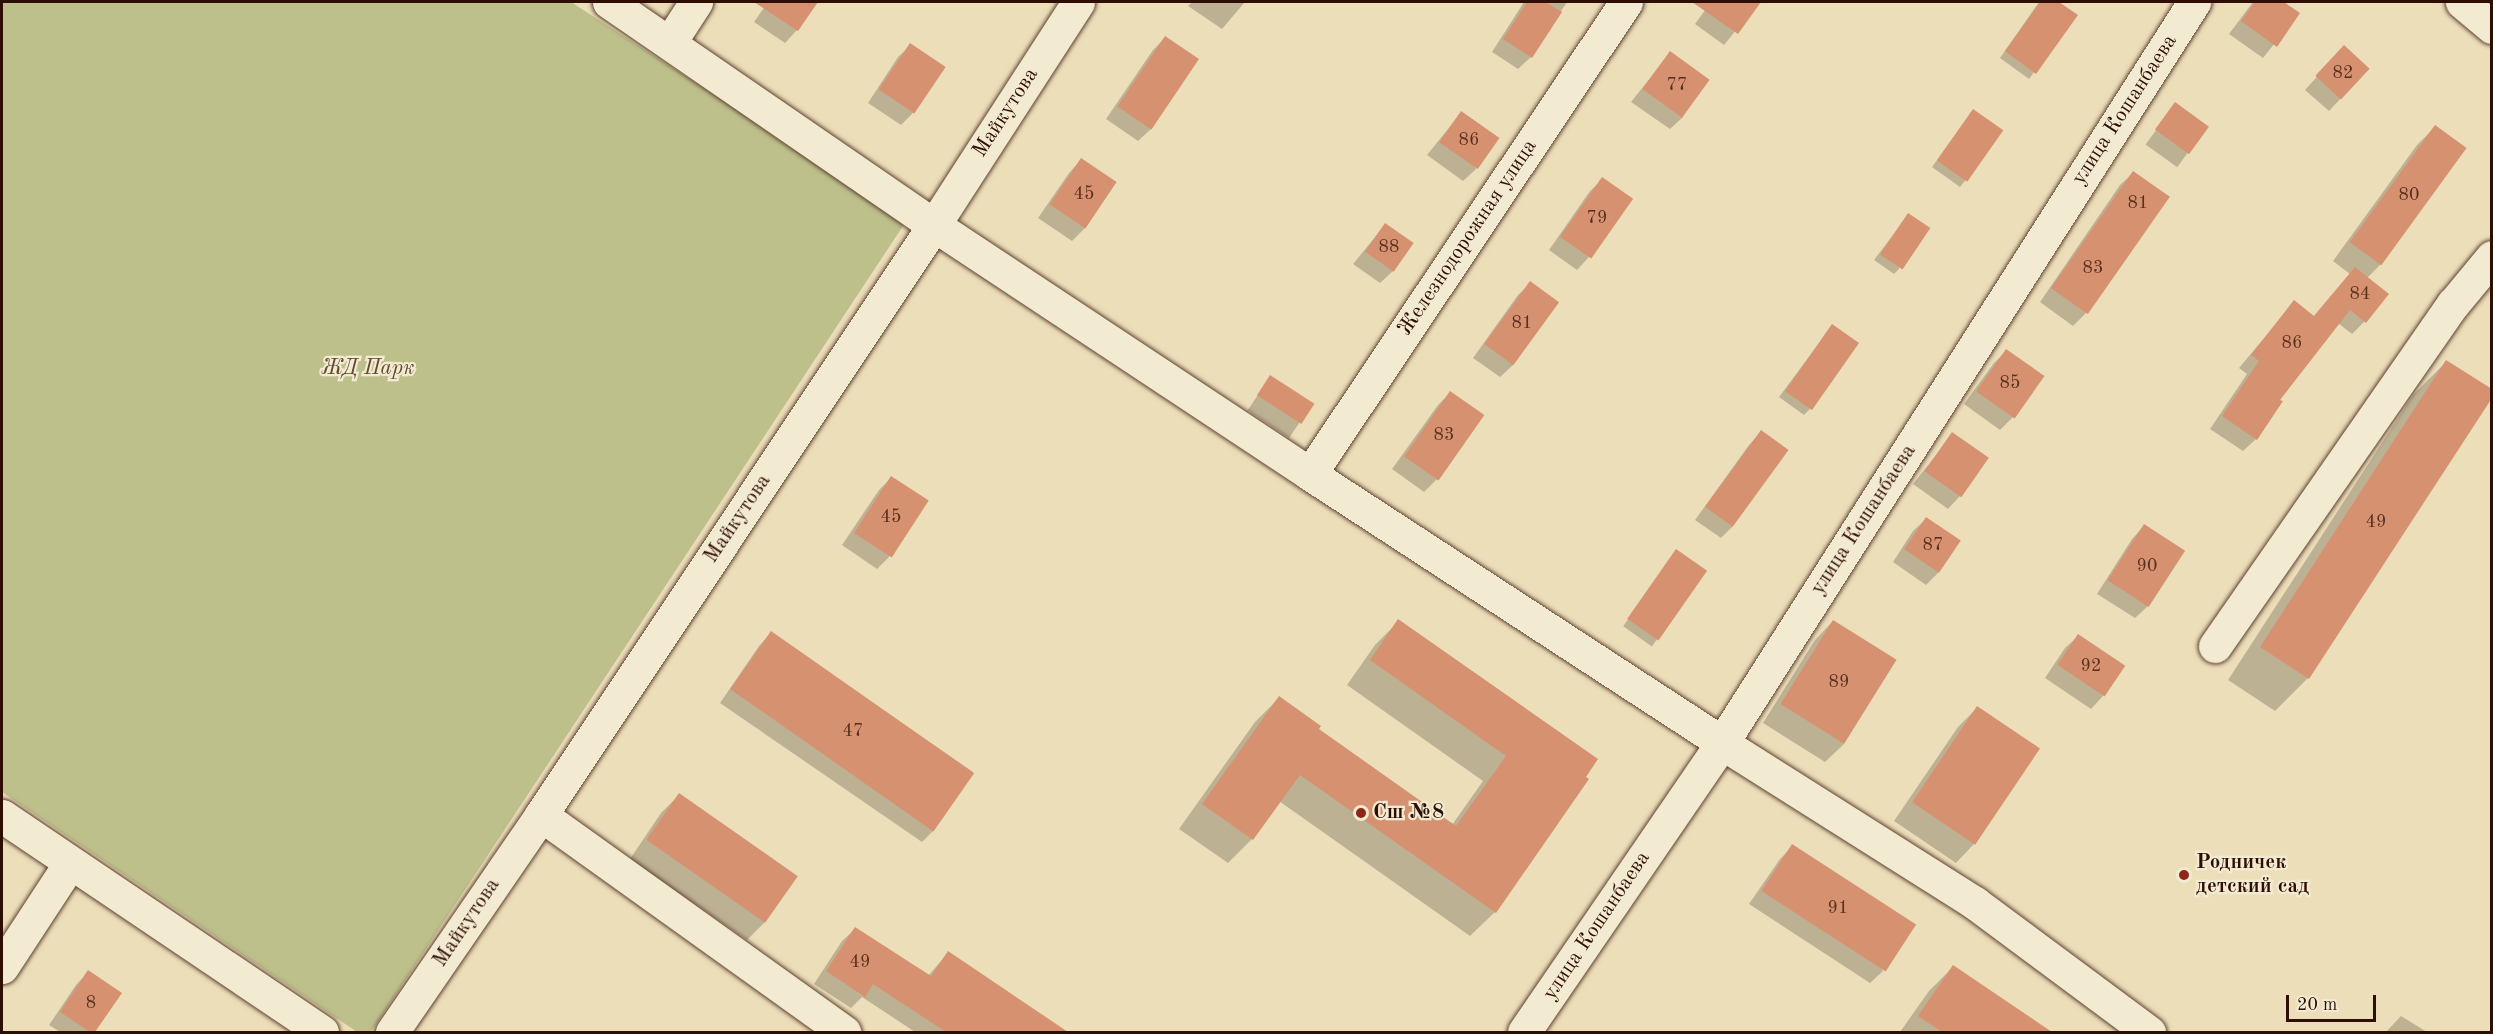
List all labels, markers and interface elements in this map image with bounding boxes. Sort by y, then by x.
street label: улица Кошанбаева [2067,30,2183,190]
house number: 82 [2333,62,2353,84]
street label: Майкутова [968,63,1044,163]
house number: 77 [1667,74,1687,96]
house number: 86 [1459,129,1479,151]
street label: Железнодорожная улица [1393,135,1543,341]
house number: 45 [1074,183,1094,205]
house number: 80 [2399,184,2419,206]
house number: 81 [2128,192,2148,214]
house number: 79 [1587,207,1607,229]
house number: 88 [1379,236,1399,258]
house number: 83 [2083,257,2103,279]
house number: 84 [2350,283,2370,305]
house number: 81 [1512,312,1532,334]
house number: 86 [2282,332,2302,354]
park label: ЖД Парк [321,356,415,382]
house number: 85 [2000,372,2020,394]
house number: 83 [1434,424,1454,446]
street label: улица Кошанбаева [1806,440,1922,600]
street label: Майкутова [699,470,777,568]
house number: 45 [881,506,901,528]
house number: 49 [2366,511,2386,533]
house number: 87 [1923,534,1943,556]
house number: 90 [2137,555,2157,577]
house number: 92 [2081,655,2101,677]
house number: 89 [1829,671,1849,693]
house number: 47 [843,720,863,742]
place label: Сш №8 [1373,800,1444,826]
marker: Сш №8 [1354,806,1368,820]
street label: улица Кошанбаева [1538,847,1656,1005]
place label: Родничек детский сад [2196,850,2309,900]
marker: Родничек детский сад [2177,868,2191,882]
street label: Майкутова [428,874,506,972]
house number: 91 [1828,897,1848,919]
house number: 49 [850,951,870,973]
scale bar [2289,983,2379,1021]
house number: 8 [86,992,96,1014]
text: 20 m [2297,996,2337,1014]

